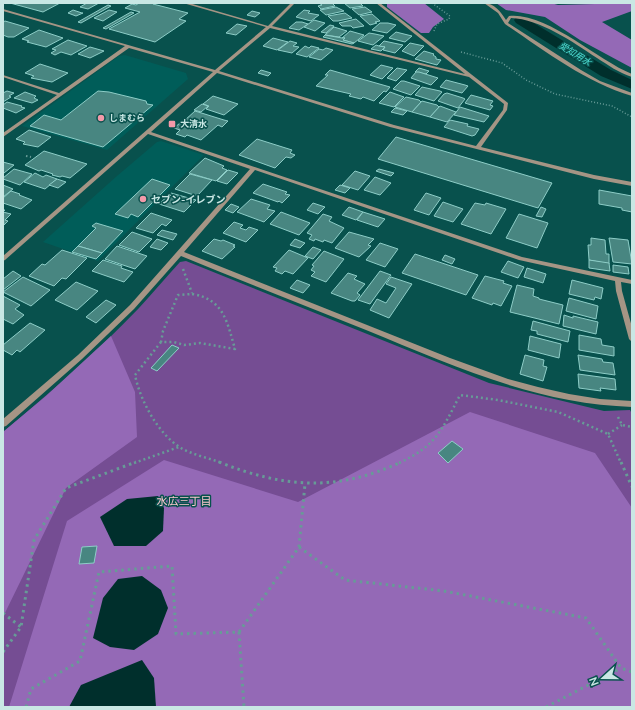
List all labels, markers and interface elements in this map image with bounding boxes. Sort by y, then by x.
water label: 愛知用水 [557,39,594,68]
place label: しまむら [109,112,145,123]
marker: しまむら [96,113,106,123]
place label: 大清水 [180,118,207,129]
marker: 大清水 [167,119,177,129]
place label: セブン-イレブン [151,193,225,206]
marker: セブン-イレブン [138,194,148,204]
district label: 水広三丁目 [157,494,212,508]
north arrow [583,658,623,698]
text: N [586,675,602,688]

